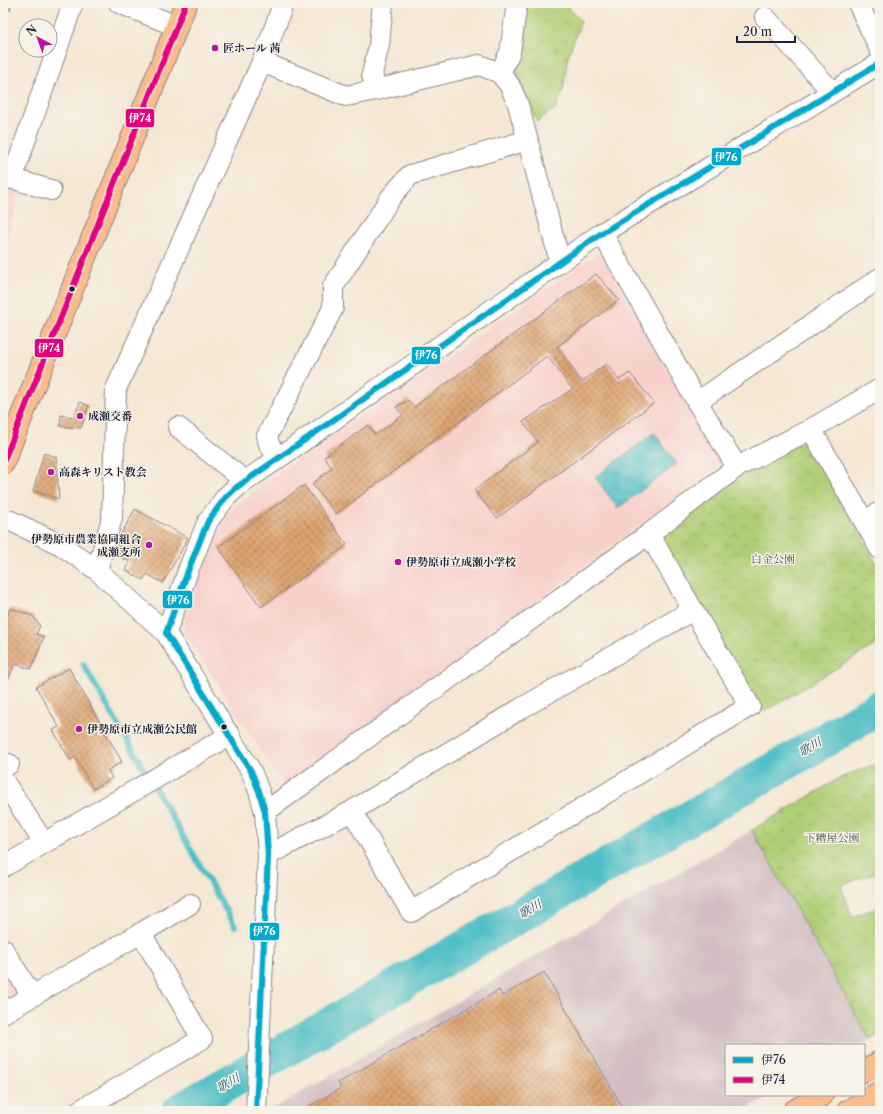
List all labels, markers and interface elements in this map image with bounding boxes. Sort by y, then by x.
north arrow [18,18,58,58]
scale bar [737,18,795,44]
text: N [23,22,40,39]
text: 20 m [743,24,772,39]
place label: 匠ホール 茜 [223,41,281,55]
marker: 匠ホール 茜 [210,43,220,53]
line badge: 伊74 [125,108,155,128]
text: 伊74 [129,111,152,125]
line badge: 伊76 [711,147,742,166]
text: 伊76 [714,150,738,164]
unlabelled marker [67,284,77,294]
line badge: 伊74 [34,338,64,358]
text: 伊74 [38,341,61,355]
line badge: 伊76 [411,346,441,365]
text: 伊76 [414,348,438,362]
place label: 成瀬交番 [88,409,133,423]
marker: 成瀬交番 [75,411,85,421]
place label: 高森キリスト教会 [59,465,147,479]
marker: 高森キリスト教会 [46,467,56,477]
place label: 伊勢原市農業協同組合 成瀬支所 [31,532,142,559]
marker: 伊勢原市農業協同組合 成瀬支所 [144,540,154,550]
park label: 白金公園 [751,552,795,566]
place label: 伊勢原市立成瀬小学校 [406,555,516,569]
marker: 伊勢原市立成瀬小学校 [393,557,403,567]
line badge: 伊76 [162,590,193,609]
text: 伊76 [166,593,190,607]
place label: 伊勢原市立成瀬公民館 [87,722,197,736]
unlabelled marker [219,722,229,732]
marker: 伊勢原市立成瀬公民館 [74,724,84,734]
water label: 歌川 [796,733,826,759]
park label: 下糟屋公園 [805,831,860,845]
water label: 歌川 [516,895,546,921]
line badge: 伊76 [249,922,280,941]
text: 伊76 [252,924,276,938]
legend [725,1044,865,1096]
text: 伊76 [761,1052,786,1067]
water label: 歌川 [214,1069,244,1095]
text: 伊74 [761,1072,786,1087]

